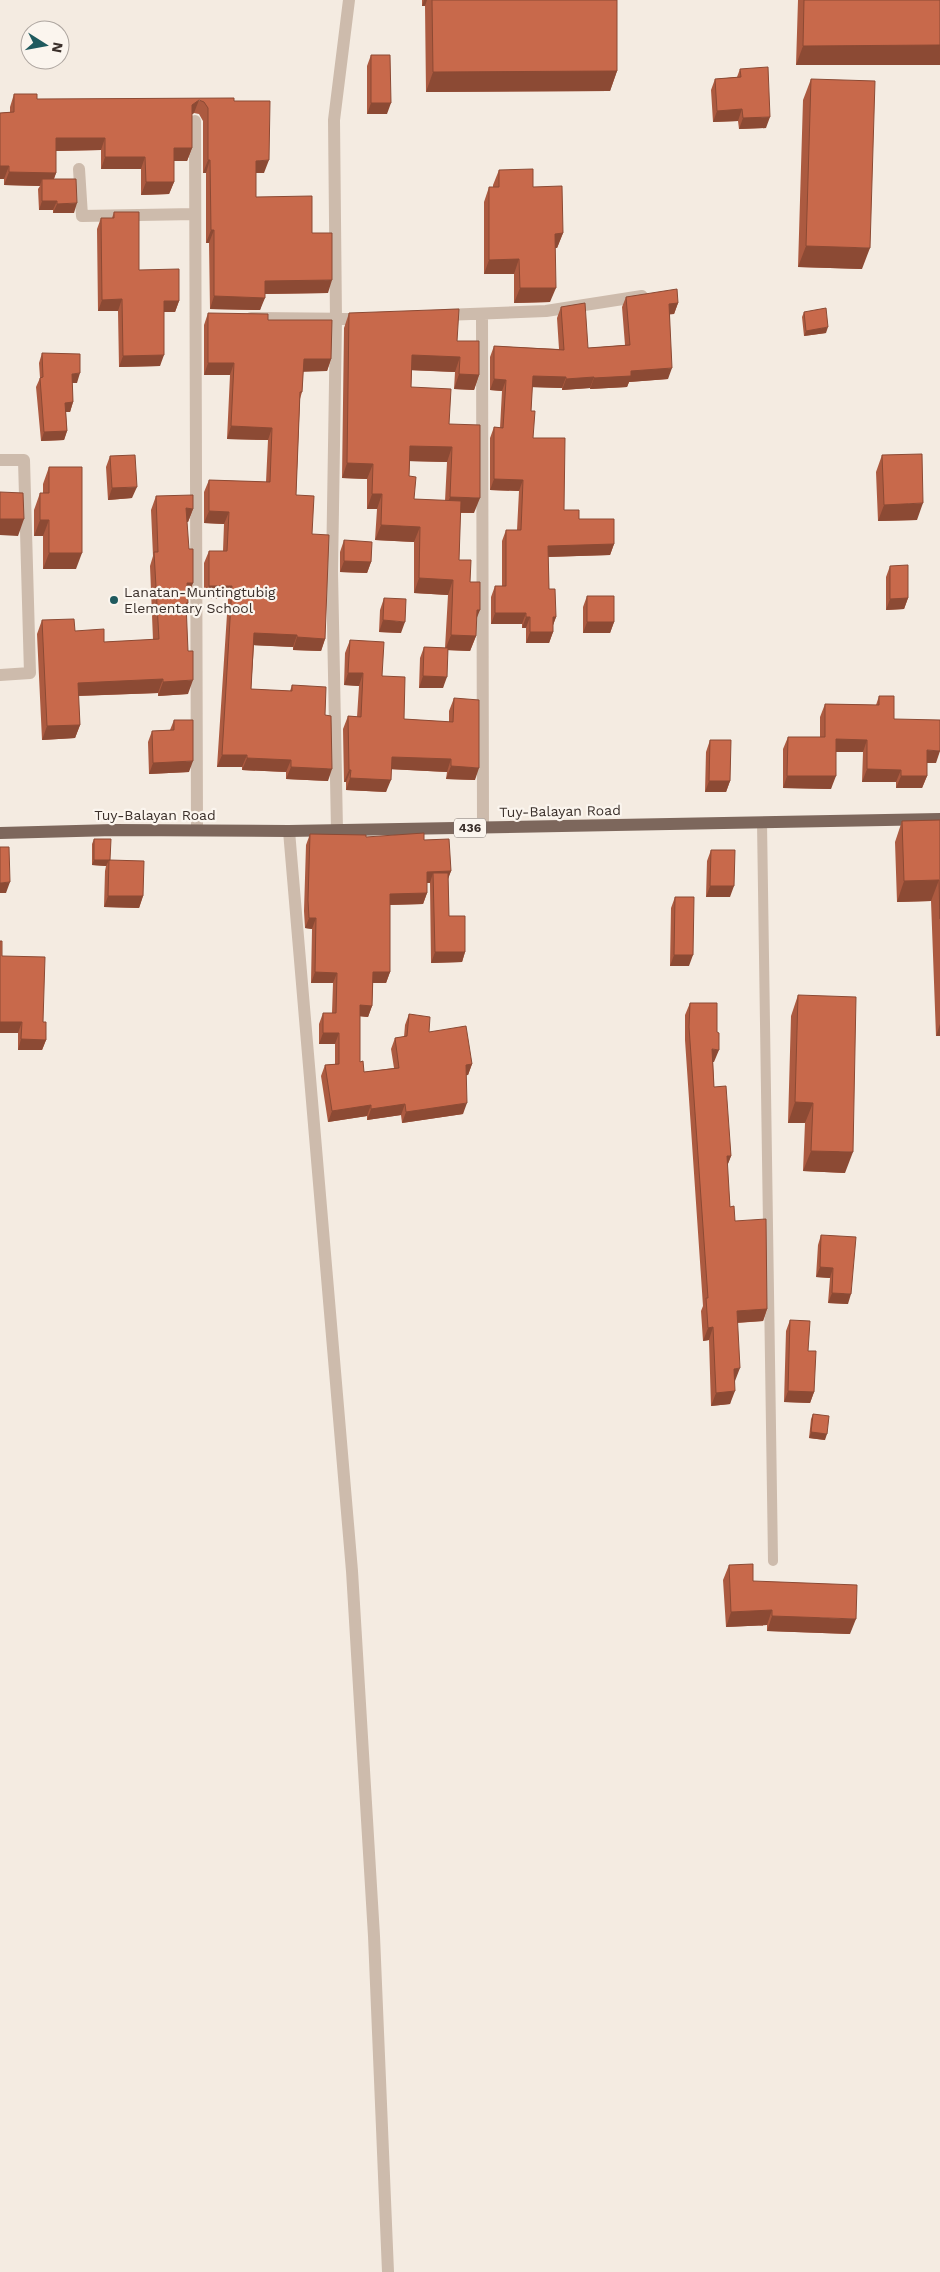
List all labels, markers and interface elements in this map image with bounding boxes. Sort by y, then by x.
north arrow [20,20,70,70]
text: N [49,41,67,54]
place label: Lanatan-Muntingtubig Elementary School [124,584,276,616]
marker: Lanatan-Muntingtubig Elementary School [108,594,120,606]
street label: Tuy-Balayan Road [499,802,621,820]
street label: Tuy-Balayan Road [94,807,216,823]
road number: 436 [454,818,486,838]

